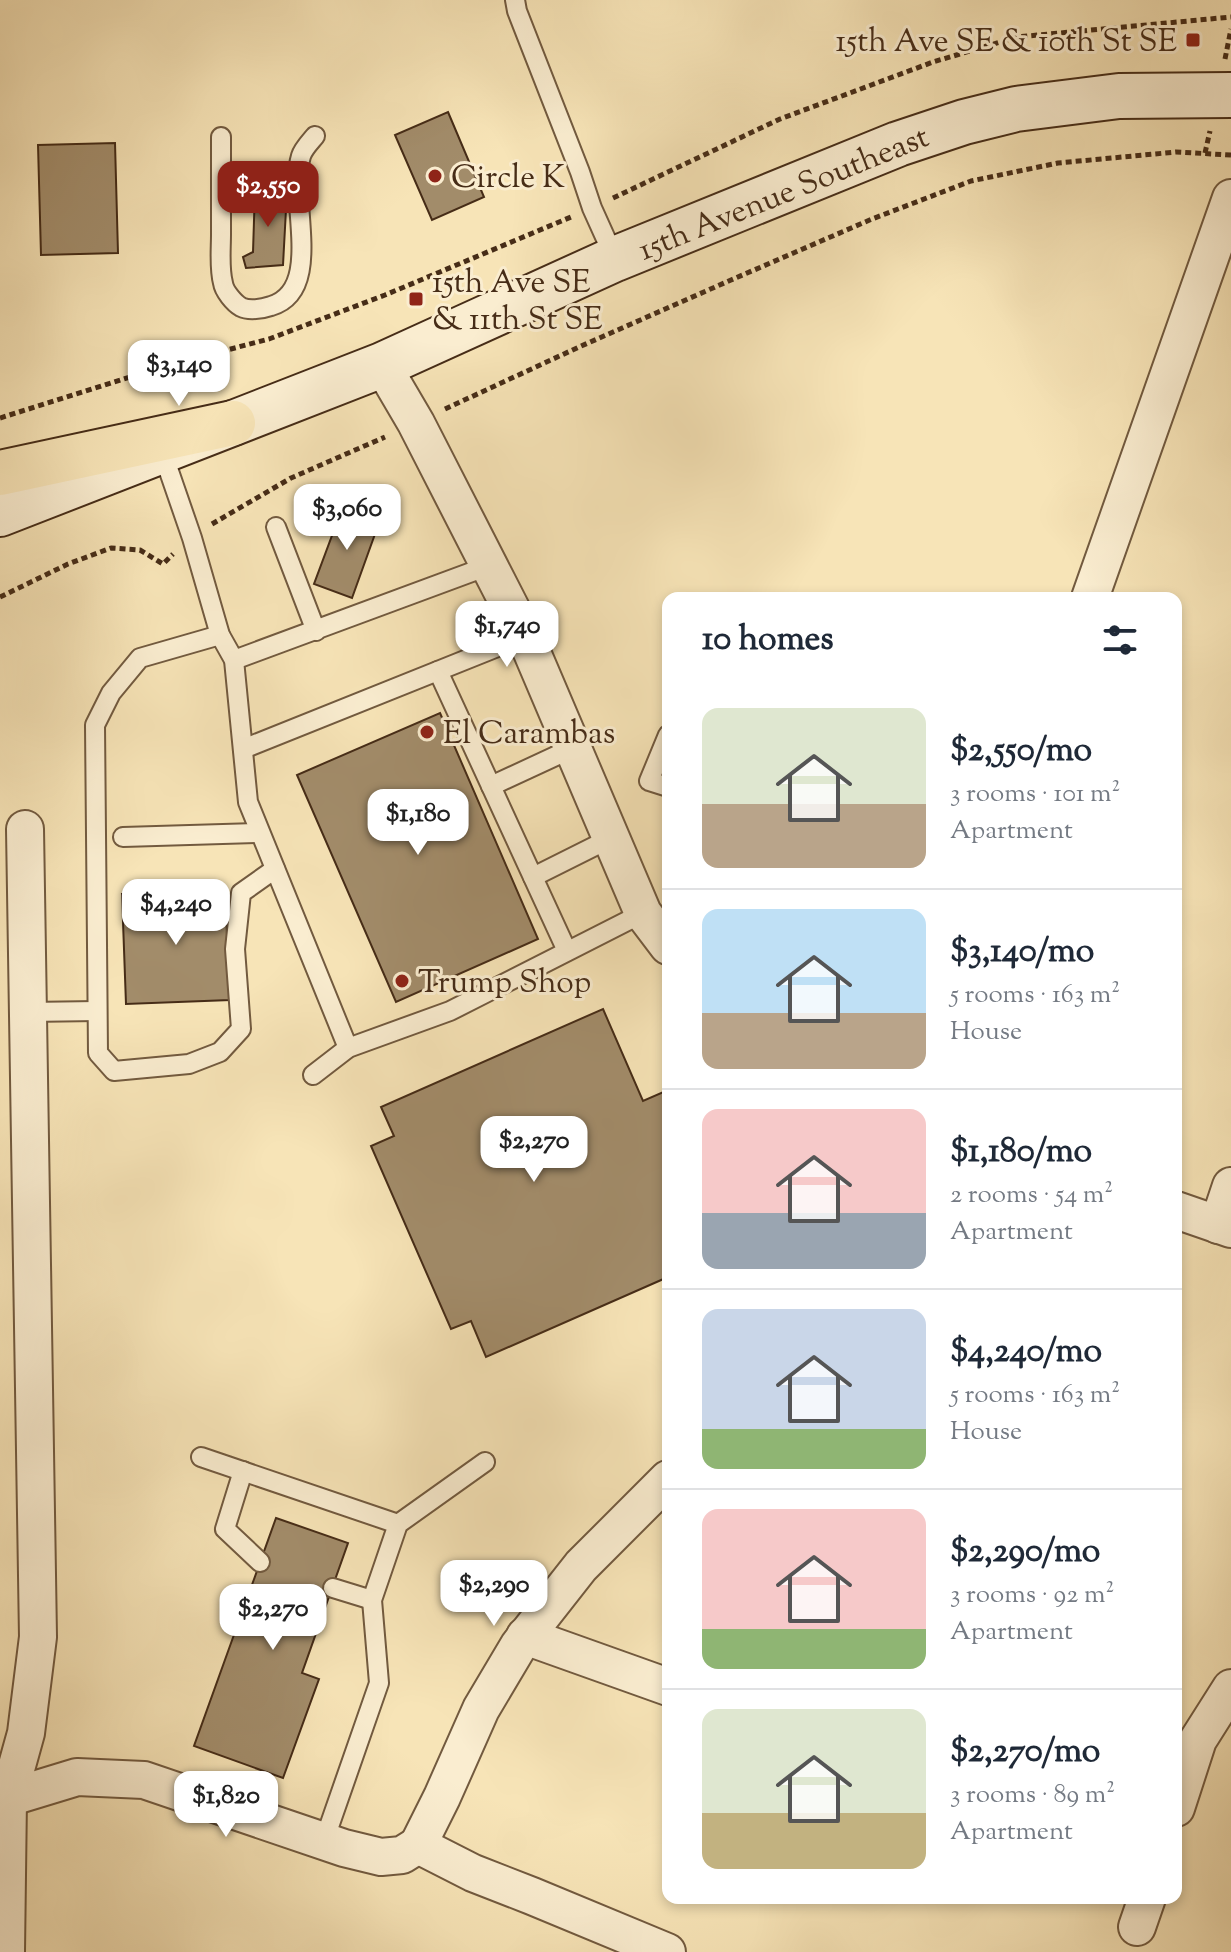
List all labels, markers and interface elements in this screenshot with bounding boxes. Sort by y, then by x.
place label: 15th Ave SE & 10th St SE [835,20,1177,66]
marker: 15th Ave SE & 10th St SE [1184,31,1202,49]
street label: 15th Avenue Southeast [632,115,936,274]
place label: Circle K [451,156,565,202]
pin: $2,550 [203,161,333,229]
marker: Circle K [426,167,444,185]
text: $2,550 [236,168,300,205]
place label: 15th Ave SE & 11th St SE [432,261,603,344]
marker: 15th Ave SE & 11th St SE [407,290,425,308]
pin: $3,140 [114,340,244,408]
text: $3,140 [146,347,212,384]
pin: $3,060 [282,484,412,552]
text: $3,060 [312,491,382,528]
pin: $1,740 [442,601,572,669]
text: $1,740 [473,608,541,645]
text: 10 homes [702,616,834,665]
icon: filters [1098,618,1142,662]
place label: El Carambas [443,712,615,758]
marker: El Carambas [418,723,436,741]
text: $2,550/mo [950,727,1092,776]
icon: home [766,740,862,836]
text: 3 rooms · 101 m² [950,776,1120,813]
pin: $1,180 [353,789,483,857]
text: $1,180 [386,796,450,833]
text: Apartment [950,813,1073,850]
pin: $4,240 [111,879,241,947]
text: $4,240 [140,886,212,923]
text: $3,140/mo [950,928,1094,977]
icon: home [766,941,862,1037]
place label: Trump Shop [418,961,591,1007]
marker: Trump Shop [393,972,411,990]
text: 5 rooms · 163 m² [950,977,1120,1014]
text: House [950,1014,1022,1051]
pin: $2,270 [469,1116,599,1184]
text: $2,270 [499,1123,569,1160]
text: $1,180/mo [950,1128,1092,1177]
icon: home [766,1141,862,1237]
text: 2 rooms · 54 m² [950,1177,1113,1214]
text: Apartment [950,1214,1073,1251]
text: $4,240/mo [950,1328,1102,1377]
icon: home [766,1341,862,1437]
text: 5 rooms · 163 m² [950,1377,1120,1414]
text: House [950,1414,1022,1451]
text: $2,290/mo [950,1528,1100,1577]
icon: home [766,1541,862,1637]
pin: $2,290 [429,1560,559,1628]
text: $2,290 [458,1567,530,1604]
text: 3 rooms · 92 m² [950,1577,1114,1614]
pin: $2,270 [208,1584,338,1652]
text: $2,270 [238,1591,308,1628]
text: Apartment [950,1614,1073,1651]
text: $2,270/mo [950,1728,1100,1777]
icon: home [766,1741,862,1837]
pin: $1,820 [161,1771,291,1839]
text: 3 rooms · 89 m² [950,1777,1115,1814]
text: $1,820 [192,1778,260,1815]
text: Apartment [950,1814,1073,1851]

